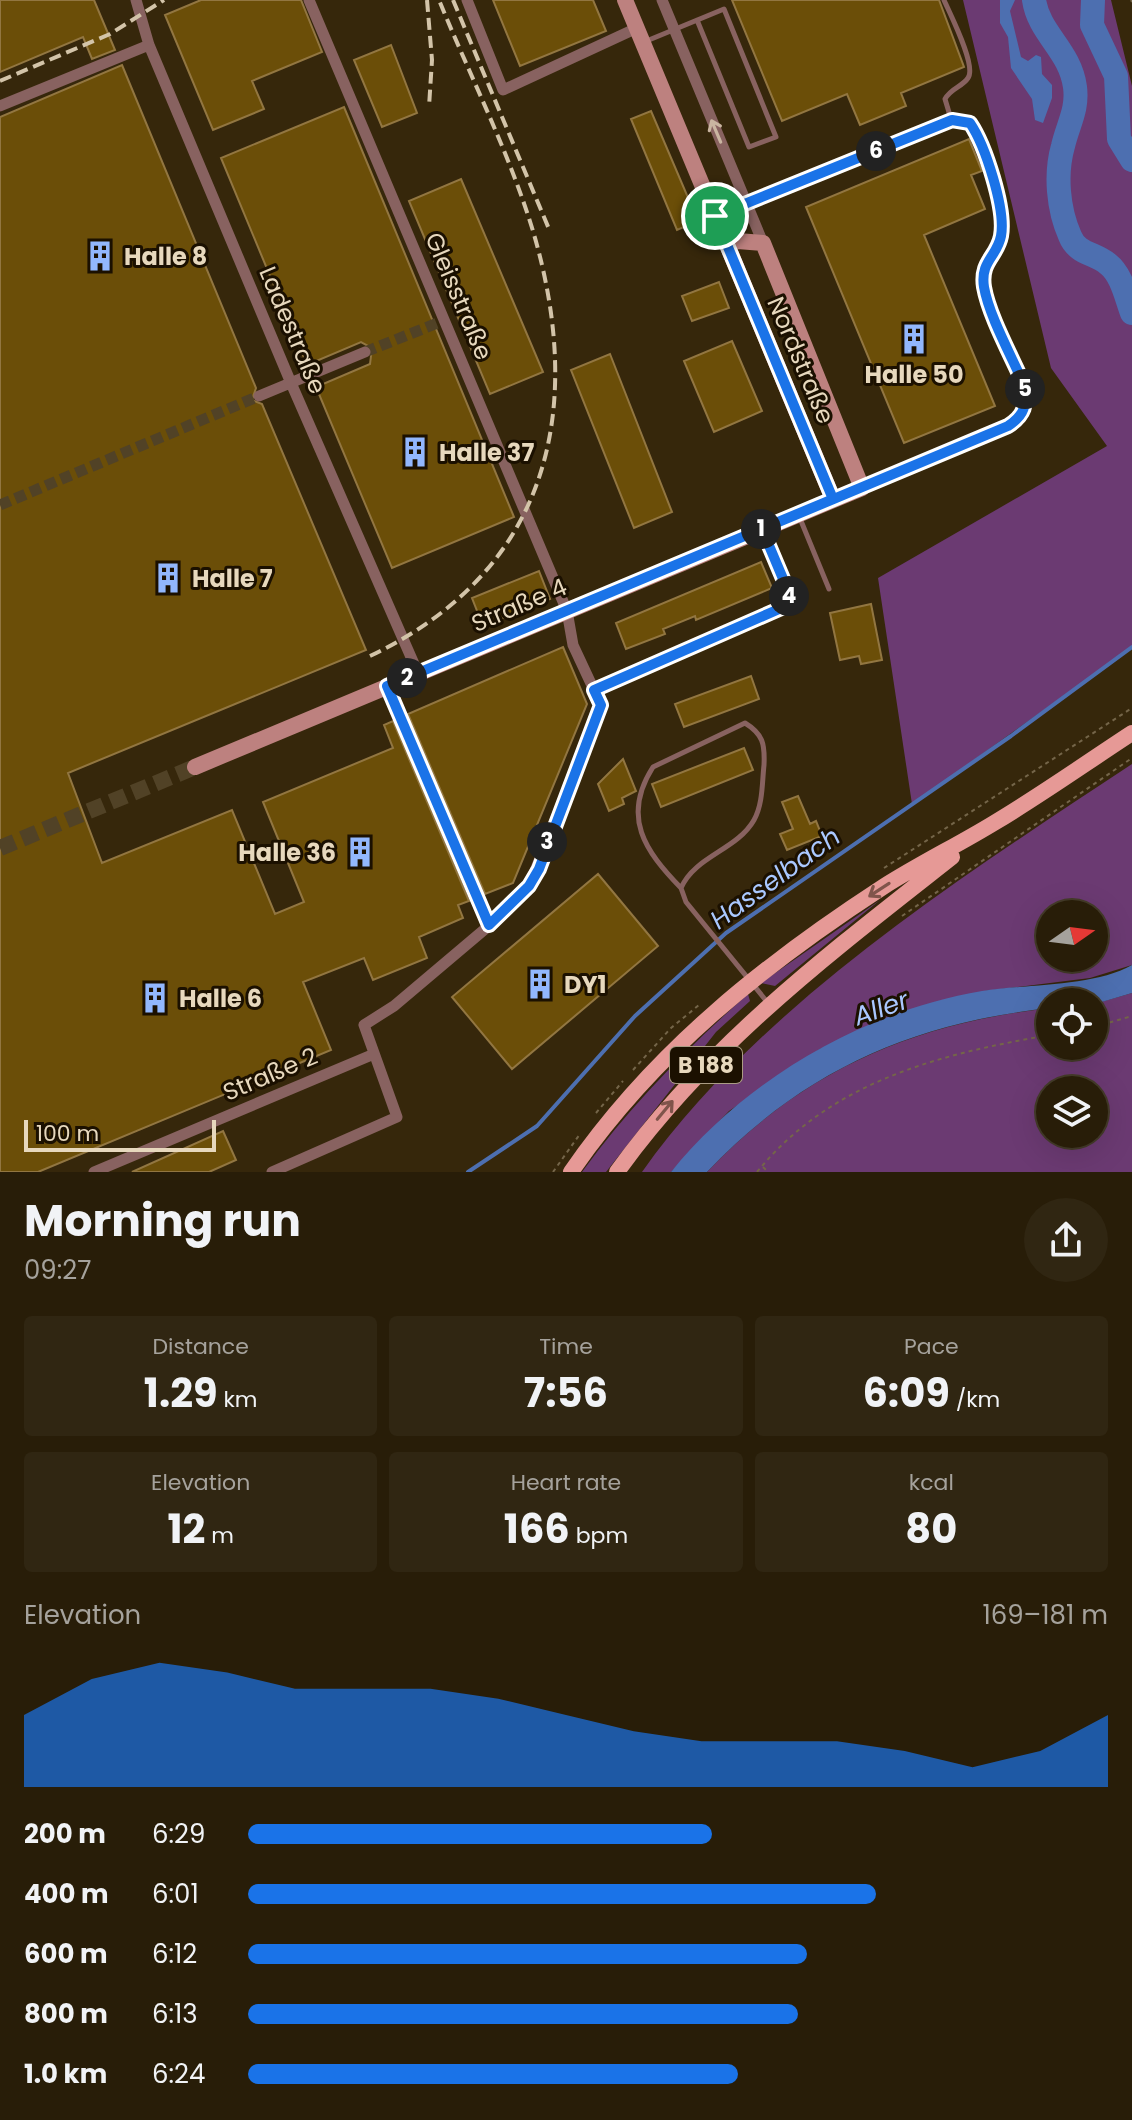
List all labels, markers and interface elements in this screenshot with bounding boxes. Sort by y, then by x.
one-way arrow [708,119,723,144]
pin: 6 [856,131,896,171]
text: 6 [869,135,883,166]
pin [681,182,749,250]
icon: arrive [693,194,737,238]
street label: Gleisstraße [417,227,501,365]
building icon: Halle 8 [83,239,117,273]
place label: Halle 8 [124,240,207,273]
street label: Ladestraße [251,261,335,399]
street label: Nordstraße [759,291,843,429]
building icon: Halle 50 [897,322,931,356]
place label: Halle 50 [864,358,964,391]
pin: 5 [1005,369,1045,409]
text: 5 [1018,373,1032,404]
building icon: Halle 37 [398,435,432,469]
place label: Halle 37 [439,436,534,469]
pin: 1 [741,509,781,549]
text: 1 [757,513,765,544]
building icon: Halle 7 [151,561,185,595]
place label: Halle 7 [192,562,273,595]
street label: Straße 4 [466,570,572,640]
pin: 4 [769,576,809,616]
text: 4 [782,580,796,611]
pin: 2 [387,658,427,698]
text: 2 [401,662,413,693]
water label: Hasselbach [703,819,847,937]
pin: 3 [527,822,567,862]
text: 3 [540,826,554,857]
building icon: Halle 36 [343,835,377,869]
place label: Halle 36 [238,836,336,869]
one-way arrow [869,882,891,898]
north arrow [1036,900,1108,972]
map controls [1036,900,1108,1148]
building icon: DY1 [523,967,557,1001]
place label: DY1 [564,968,607,1001]
building icon: Halle 6 [138,981,172,1015]
water label: Aller [848,981,915,1034]
place label: Halle 6 [179,982,262,1015]
button: locate [1036,988,1108,1060]
street label: Straße 2 [218,1039,322,1109]
road number: B 188 [670,1047,742,1083]
button: layers [1036,1076,1108,1148]
one-way arrow [656,1101,674,1121]
scale bar [24,1116,216,1152]
text: 100 m [36,1118,99,1149]
text: Morning run [24,1190,301,1251]
button: share [1024,1198,1108,1282]
text: 09:27 [24,1252,91,1288]
text: Distance [152,1331,249,1362]
text: Time [539,1331,593,1362]
text: Pace [904,1331,959,1362]
text: 1.29 [144,1365,218,1421]
text: 7:56 [524,1365,608,1421]
text: 6:09 [862,1365,950,1421]
text: km [218,1384,257,1415]
text: /km [950,1384,1000,1415]
text: Elevation [151,1467,250,1498]
text: Heart rate [511,1467,621,1498]
text: kcal [909,1467,954,1498]
text: 12 [167,1501,205,1557]
text: 166 [504,1501,570,1557]
text: 80 [905,1501,957,1557]
text: m [205,1520,234,1551]
text: bpm [570,1520,628,1551]
text: Elevation [24,1597,141,1633]
text: 169–181 m [982,1597,1108,1633]
text: 200 m [24,1816,106,1852]
text: 6:29 [152,1816,205,1852]
text: 400 m [24,1876,109,1912]
text: 6:01 [152,1876,199,1912]
text: 600 m [24,1936,108,1972]
text: 6:12 [152,1936,197,1972]
text: 800 m [24,1996,108,2032]
text: 6:13 [152,1996,198,2032]
text: 1.0 km [24,2056,107,2092]
text: 6:24 [152,2056,205,2092]

